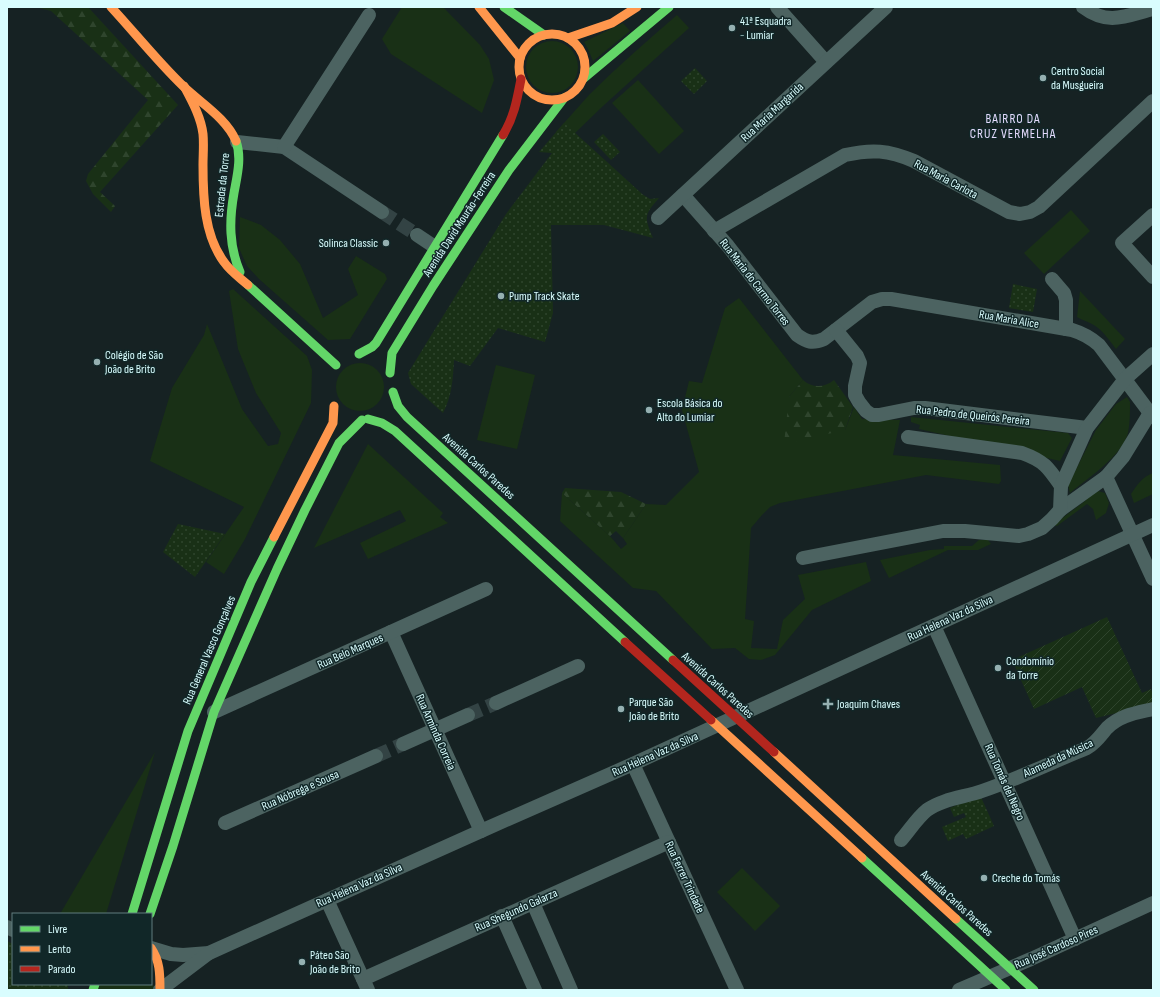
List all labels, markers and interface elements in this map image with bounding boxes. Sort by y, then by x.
place label: 41ª Esquadra - Lumiar [740,14,792,43]
marker: 41ª Esquadra - Lumiar [727,23,737,33]
place label: Centro Social da Musgueira [1051,64,1105,93]
marker: Centro Social da Musgueira [1038,73,1048,83]
street label: Rua Maria Margarida [738,79,807,145]
district label: BAIRRO DA CRUZ VERMELHA [970,111,1056,142]
street label: Estrada da Torre [212,152,233,218]
street label: Rua Maria Carlota [911,156,981,203]
street label: Avenida David Mourão-Ferreira [419,168,499,281]
place label: Solinca Classic [319,236,378,251]
street label: Rua Maria do Carmo Torres [716,236,793,329]
marker: Solinca Classic [381,238,391,248]
place label: Pump Track Skate [509,289,580,304]
marker: Pump Track Skate [496,291,506,301]
street label: Rua Maria Alice [978,307,1040,332]
place label: Colégio de São João de Brito [104,348,163,377]
marker: Colégio de São João de Brito [92,357,102,367]
place label: Escola Básica do Alto do Lumiar [656,396,722,425]
street label: Rua Pedro de Queirós Pereira [915,402,1031,429]
marker: Escola Básica do Alto do Lumiar [644,405,654,415]
street label: Avenida Carlos Paredes [439,429,518,503]
street label: Rua Helena Vaz da Silva [905,592,996,645]
street label: Rua General Vasco Gonçalves [180,594,239,707]
street label: Rua Belo Marques [315,630,385,673]
street label: Avenida Carlos Paredes [678,648,757,722]
place label: Condomínio da Torre [1006,654,1054,683]
marker: Condomínio da Torre [993,663,1003,673]
street label: Rua Arminda Correia [412,692,459,773]
place label: Parque São João de Brito [628,695,679,724]
place label: Joaquim Chaves [836,697,900,712]
marker: Joaquim Chaves [822,698,834,710]
marker: Parque São João de Brito [616,704,626,714]
street label: Rua Helena Vaz da Silva [610,729,701,780]
street label: Alameda da Música [1020,736,1096,782]
street label: Rua Tomás del Negro [981,741,1028,823]
street label: Rua Nóbrega e Sousa [259,767,342,814]
street label: Rua Ferrer Trindade [661,839,708,916]
street label: Rua Helena Vaz da Silva [314,860,405,911]
street label: Avenida Carlos Paredes [917,866,996,940]
place label: Creche do Tomás [992,871,1060,886]
marker: Creche do Tomás [979,873,989,883]
street label: Rua Shegundo Galarza [473,885,560,935]
legend [12,913,152,985]
text: Livre [48,922,68,937]
street label: Rua José Cardoso Pires [1012,922,1100,973]
text: Lento [48,942,71,957]
place label: Páteo São João de Brito [309,948,360,977]
marker: Páteo São João de Brito [297,957,307,967]
text: Parado [48,962,75,977]

